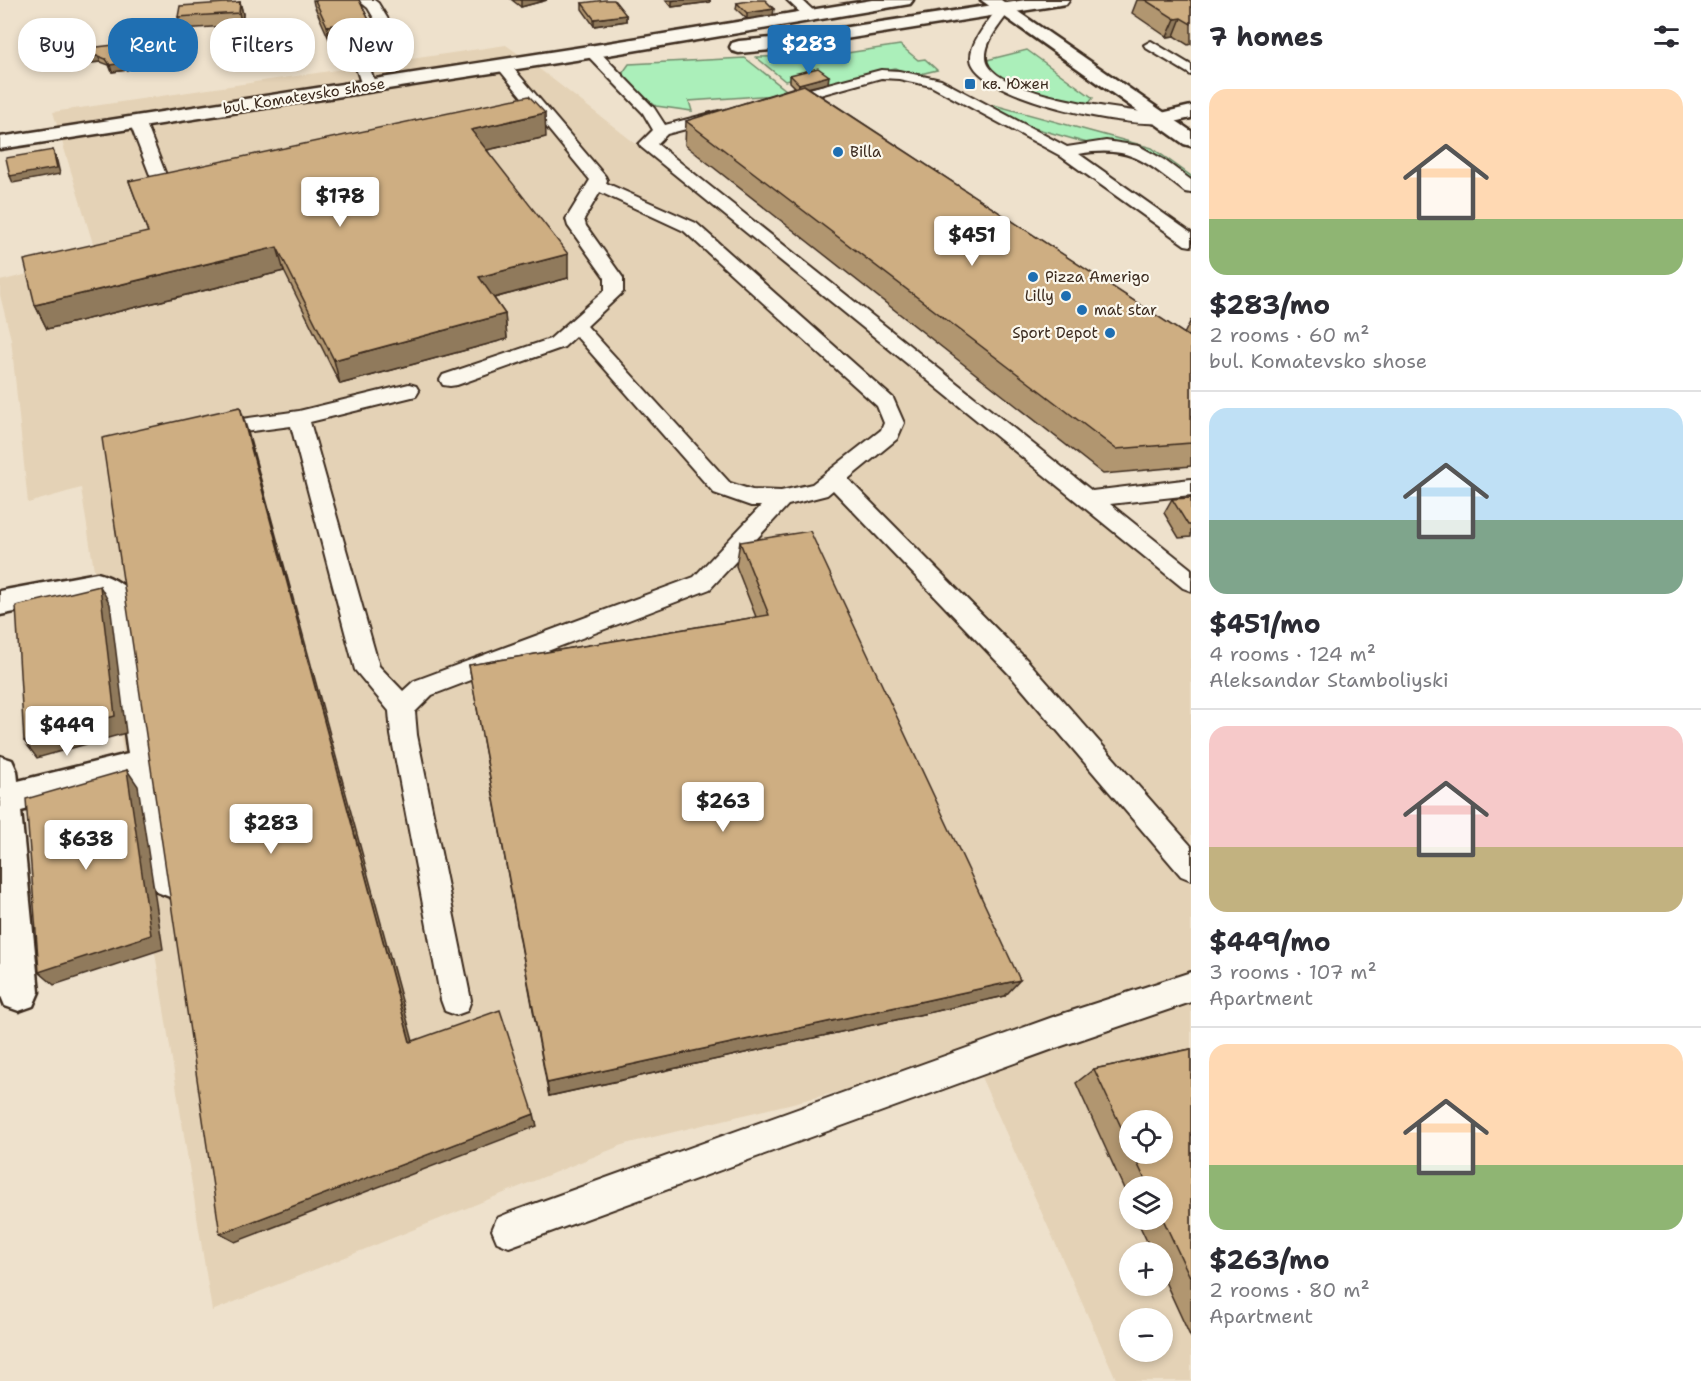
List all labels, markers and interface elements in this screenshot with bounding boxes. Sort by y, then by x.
chip: Buy [18,18,96,72]
chip: Rent [108,18,198,72]
chip: Filters [210,18,315,72]
chip: New [327,18,414,72]
text: 7 homes [1209,19,1323,54]
icon: filters [1650,20,1683,53]
pin: $283 [773,25,845,76]
text: $283 [782,31,836,57]
street label: bul. Komatevsko shose [222,73,386,119]
place label: кв. Южен [982,74,1049,94]
marker: кв. Южен [963,77,977,91]
icon: home [1392,128,1500,236]
place label: Billa [850,142,882,162]
marker: Billa [831,145,845,159]
pin: $178 [304,177,376,228]
text: $178 [315,183,365,209]
pin: $451 [936,216,1008,267]
text: $451 [948,222,996,248]
place label: Pizza Amerigo [1045,267,1150,287]
marker: Pizza Amerigo [1026,270,1040,284]
place label: Lilly [1025,286,1054,306]
text: $283/mo [1209,287,1330,322]
marker: Lilly [1059,289,1073,303]
place label: mat star [1094,300,1157,320]
marker: mat star [1075,303,1089,317]
text: 2 rooms · 60 m² [1209,322,1369,348]
place label: Sport Depot [1012,323,1098,343]
marker: Sport Depot [1103,326,1117,340]
text: bul. Komatevsko shose [1209,348,1427,374]
icon: home [1392,447,1500,555]
text: $451/mo [1209,606,1321,641]
text: 4 rooms · 124 m² [1209,641,1376,667]
text: Aleksandar Stamboliyski [1209,667,1449,693]
pin: $449 [31,706,103,757]
text: $449 [39,712,95,738]
icon: home [1392,765,1500,873]
pin: $263 [687,782,759,833]
text: $263 [696,788,750,814]
pin: $283 [235,804,307,855]
text: $283 [244,810,298,836]
pin: $638 [50,820,122,871]
text: $638 [58,826,114,852]
text: $449/mo [1209,924,1331,959]
text: 3 rooms · 107 m² [1209,959,1377,985]
text: Apartment [1209,985,1313,1011]
icon: home [1392,1083,1500,1191]
map controls [1119,1110,1173,1362]
button: locate [1119,1110,1173,1164]
button: layers [1119,1176,1173,1230]
button: + [1119,1242,1173,1296]
text: $263/mo [1209,1242,1330,1277]
text: 2 rooms · 80 m² [1209,1277,1370,1303]
text: Apartment [1209,1303,1313,1329]
button: − [1119,1308,1173,1362]

